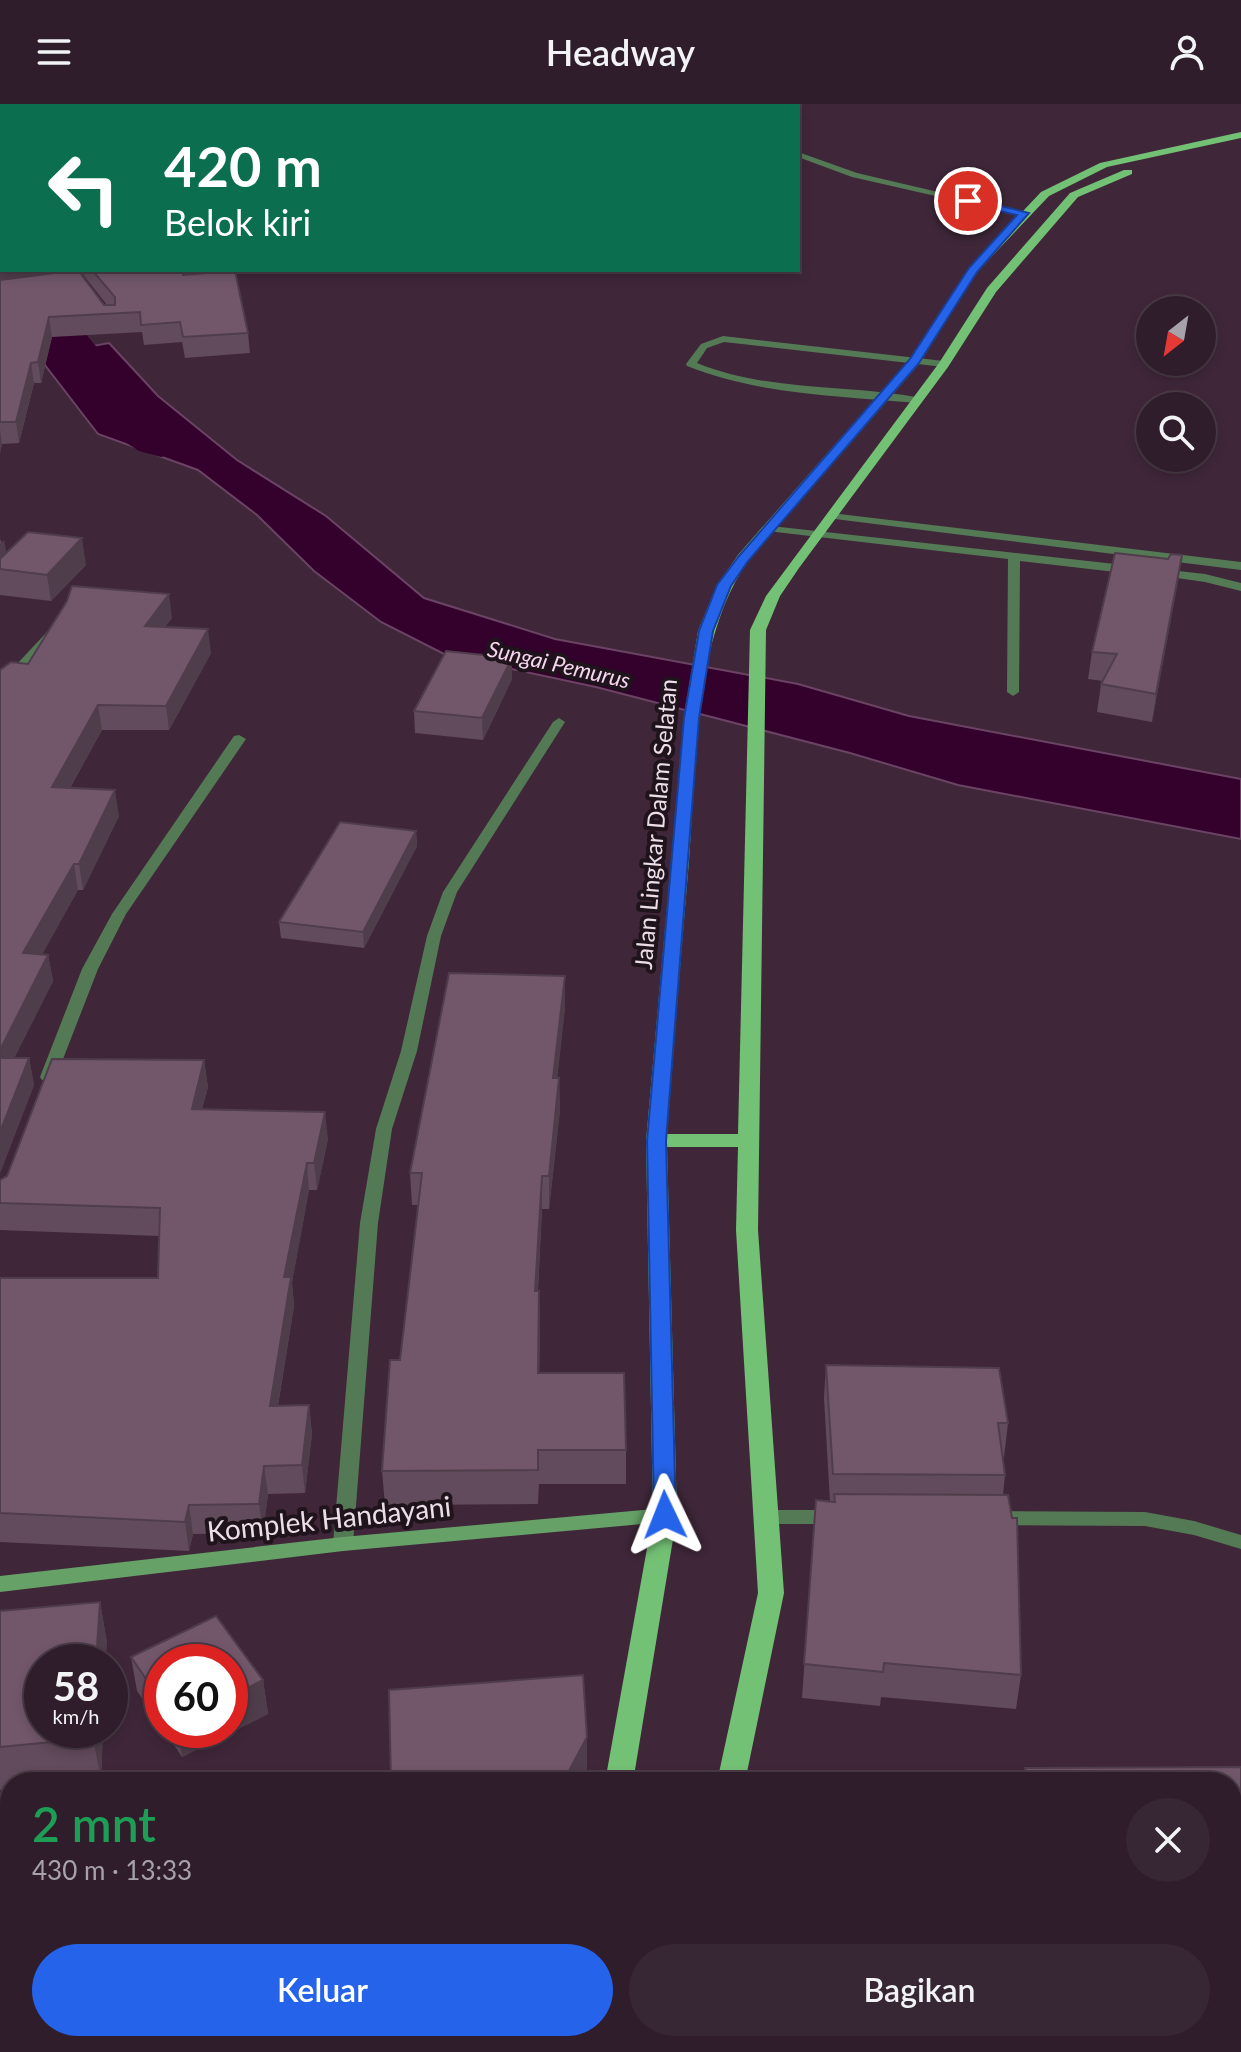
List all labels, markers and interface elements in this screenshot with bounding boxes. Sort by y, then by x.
icon: menu [32,30,76,74]
text: Headway [546,30,695,74]
icon: person [1165,30,1209,74]
text: 420 m [164,132,322,199]
icon: left [32,136,136,240]
pin [934,167,1002,235]
icon: arrive [946,179,990,223]
text: Belok kiri [164,200,311,244]
north arrow [1136,296,1216,376]
map controls [1136,296,1216,472]
button: search [1136,392,1216,472]
water label: Sungai Pemurus [485,635,633,694]
street label: Jalan Lingkar Dalam Selatan [628,678,682,970]
position arrow [623,1473,707,1557]
street label: Komplek Handayani [205,1488,453,1548]
speed limit sign: 60 [144,1644,248,1748]
text: 58 [53,1662,99,1710]
text: km/h [53,1704,99,1728]
text: 2 mnt [32,1795,156,1852]
button: close [1126,1798,1210,1882]
text: 430 m · 13:33 [32,1854,192,1886]
button: Keluar [32,1944,613,2036]
button: Bagikan [629,1944,1210,2036]

